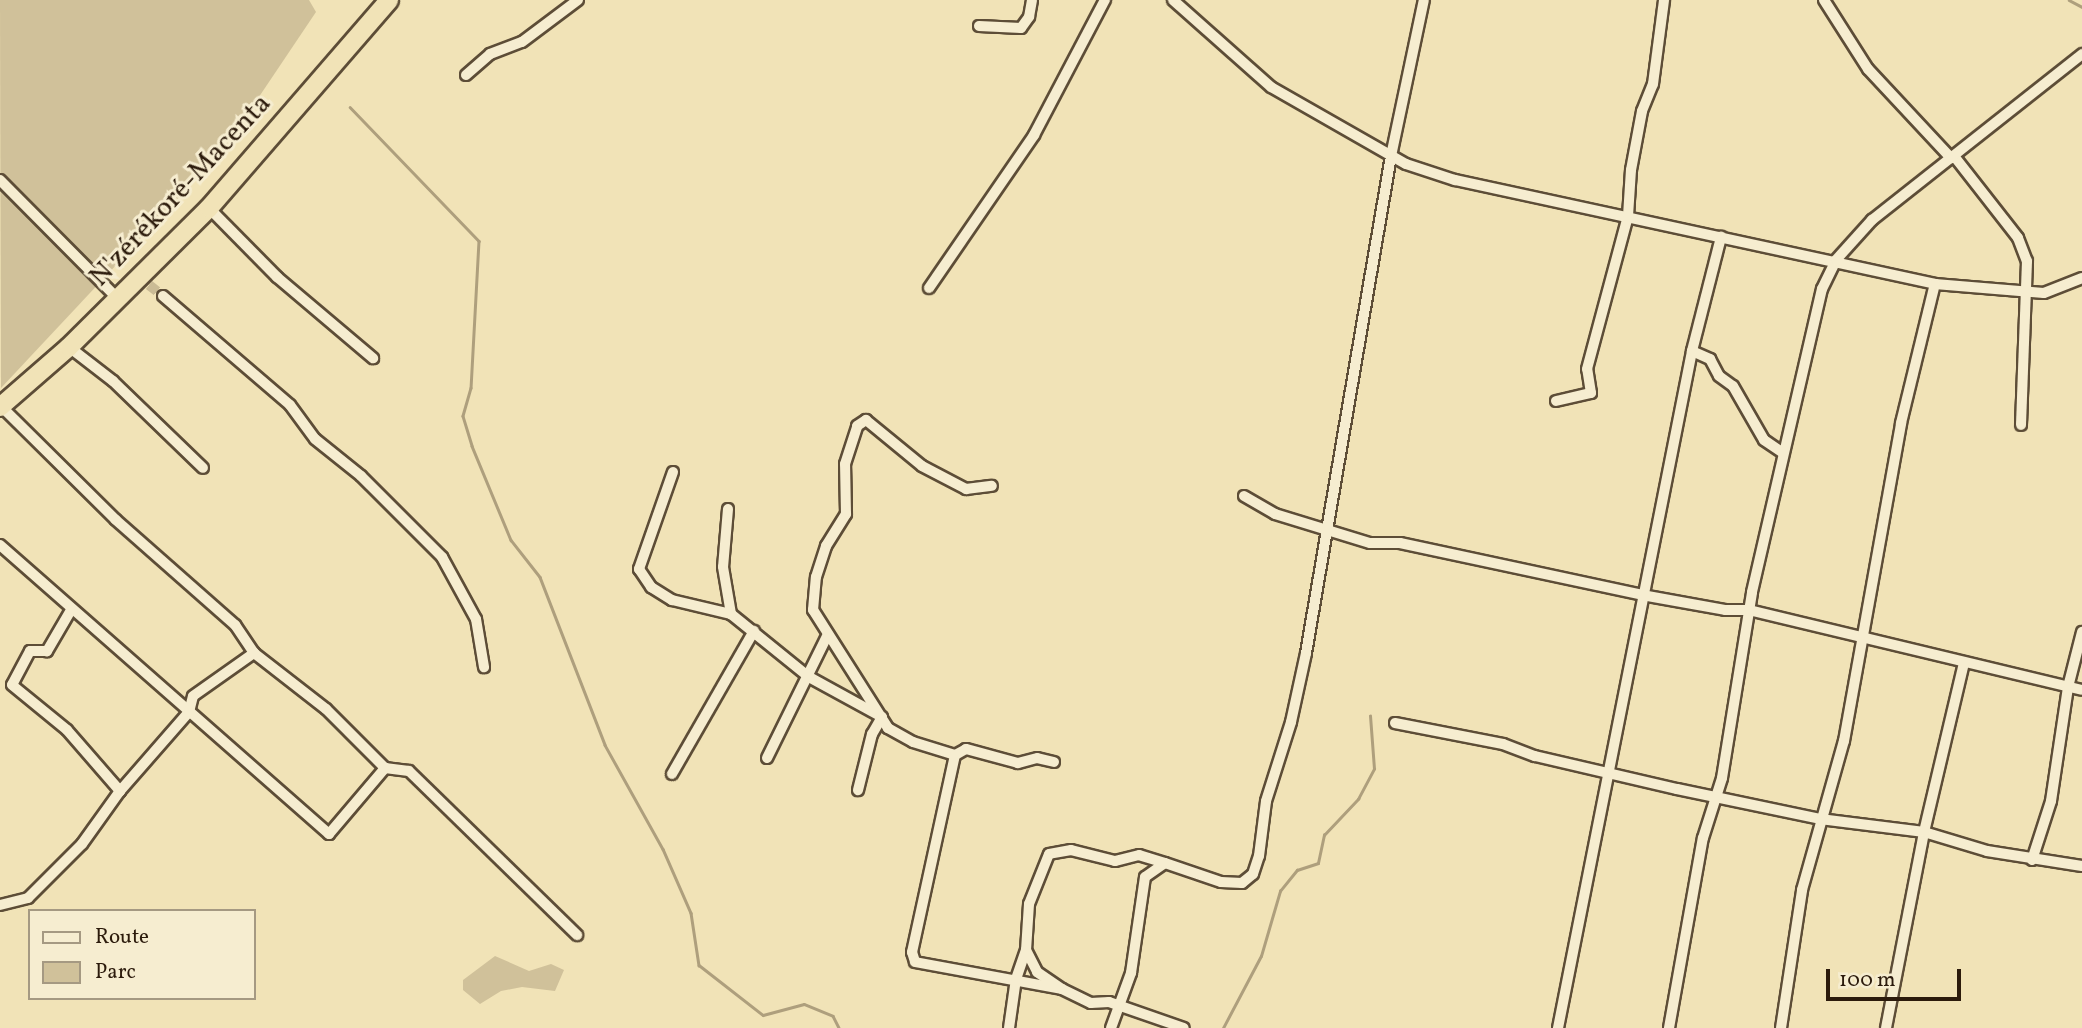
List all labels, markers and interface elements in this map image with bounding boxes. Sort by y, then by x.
street label: N'zérékoré-Macenta [83,88,279,294]
legend [28,909,256,1000]
text: Route [95,923,149,952]
scale bar [1830,954,1965,998]
text: Parc [95,958,136,987]
text: 100 m [1839,966,1896,995]

